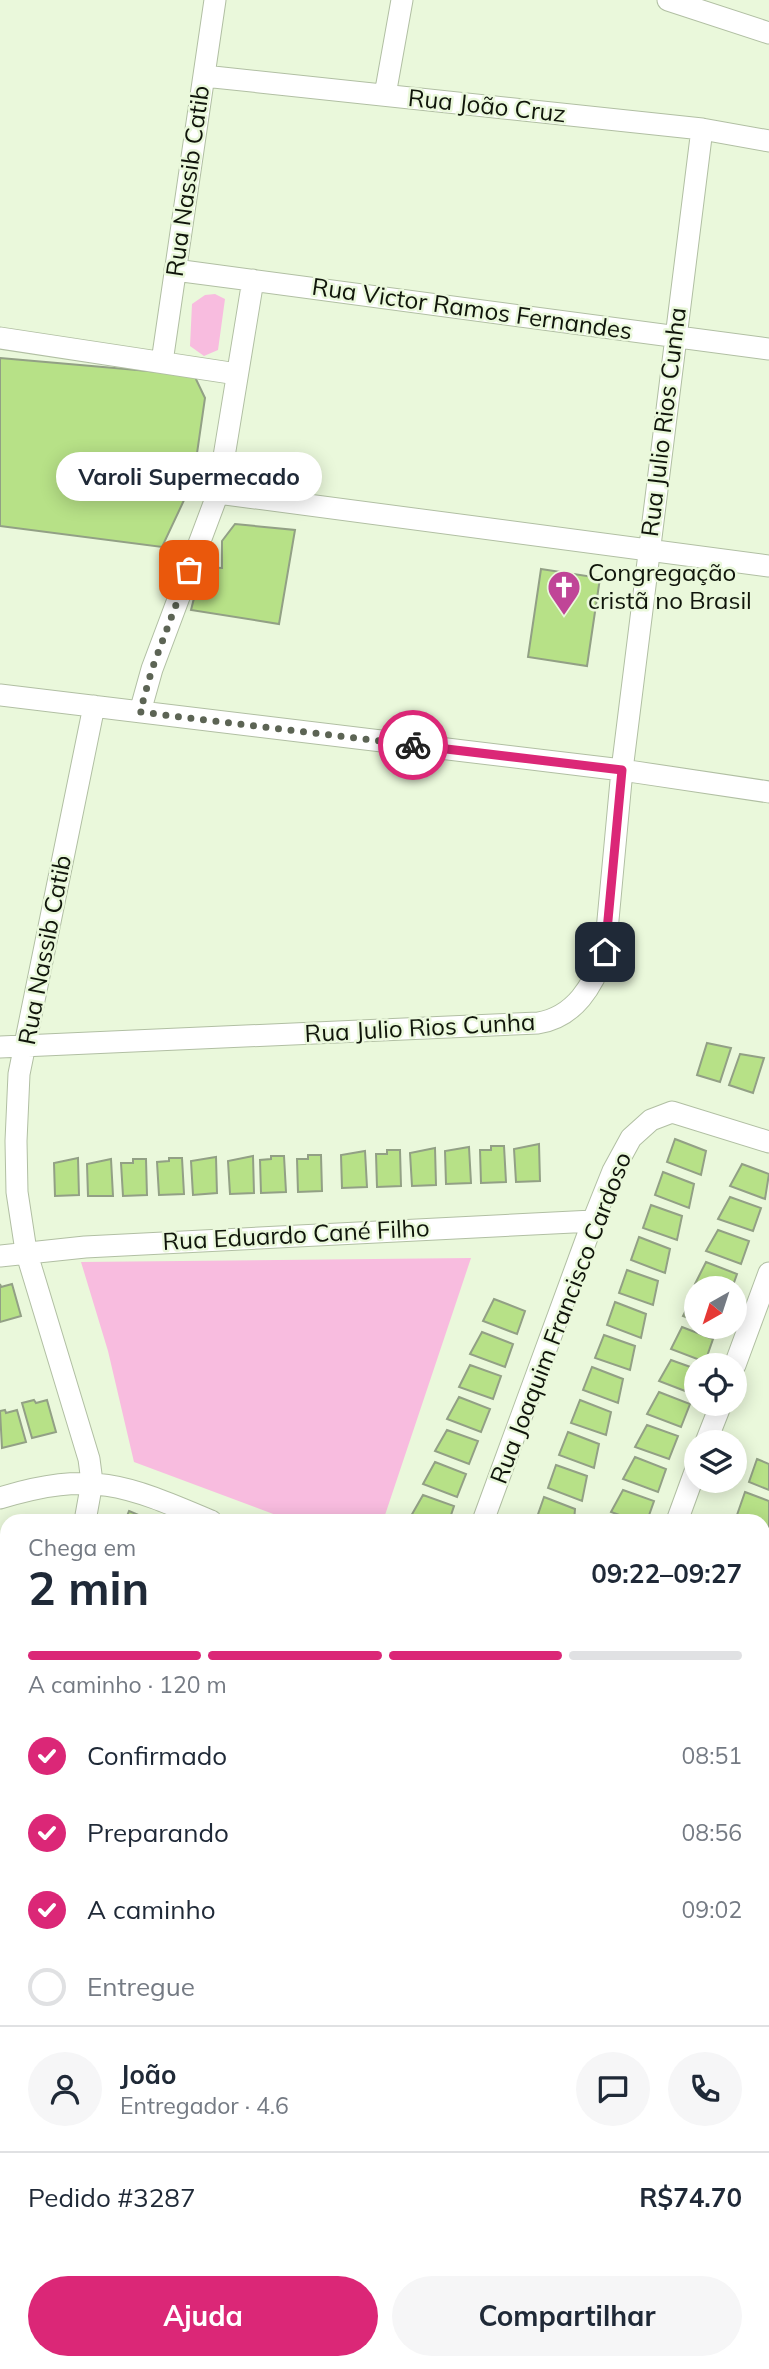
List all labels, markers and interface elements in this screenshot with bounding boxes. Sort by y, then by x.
street label: Rua João Cruz [407,82,568,128]
street label: Rua Nassib Catib [159,83,215,278]
street label: Rua Victor Ramos Fernandes [310,271,634,345]
street label: Rua Julio Rios Cunha [634,305,692,538]
callout: Varoli Supermecado [56,451,322,500]
text: Varoli Supermecado [78,462,300,491]
pin [159,540,219,600]
icon: bag [170,551,208,589]
place label: Congregação cristã no Brasil [588,557,752,615]
church icon: Congregação cristã no Brasil [545,568,583,617]
courier [378,710,448,780]
icon: bike [394,726,432,764]
street label: Rua Nassib Catib [11,852,77,1047]
pin [575,922,635,982]
icon: home [586,933,624,971]
street label: Rua Julio Rios Cunha [304,1006,536,1048]
street label: Rua Joaquim Francisco Cardoso [483,1148,637,1488]
street label: Rua Eduardo Cané Filho [162,1212,430,1256]
north arrow [684,1276,747,1339]
map controls [684,1276,747,1493]
button: locate [684,1353,747,1416]
button: layers [684,1430,747,1493]
text: Chega em [28,1533,136,1562]
text: 09:22–09:27 [591,1557,742,1590]
text: 2 min [28,1559,149,1617]
text: A caminho · 120 m [28,1670,227,1699]
icon: check [28,1737,66,1775]
text: Confirmado [87,1739,227,1772]
text: 08:51 [682,1741,742,1770]
icon: check [28,1814,66,1852]
text: Preparando [87,1816,229,1849]
text: 08:56 [682,1818,742,1847]
icon: check [28,1891,66,1929]
text: A caminho [87,1893,216,1926]
text: 09:02 [682,1895,742,1924]
text: Entregue [87,1970,195,2003]
button: person [28,2052,102,2126]
button: chat [576,2052,650,2126]
button: phone [668,2052,742,2126]
text: João [120,2058,176,2091]
text: Entregador · 4.6 [120,2091,289,2120]
text: Pedido #3287 [28,2181,196,2214]
text: R$74.70 [639,2181,742,2214]
button: Ajuda [28,2276,378,2356]
button: Compartilhar [392,2276,742,2356]

